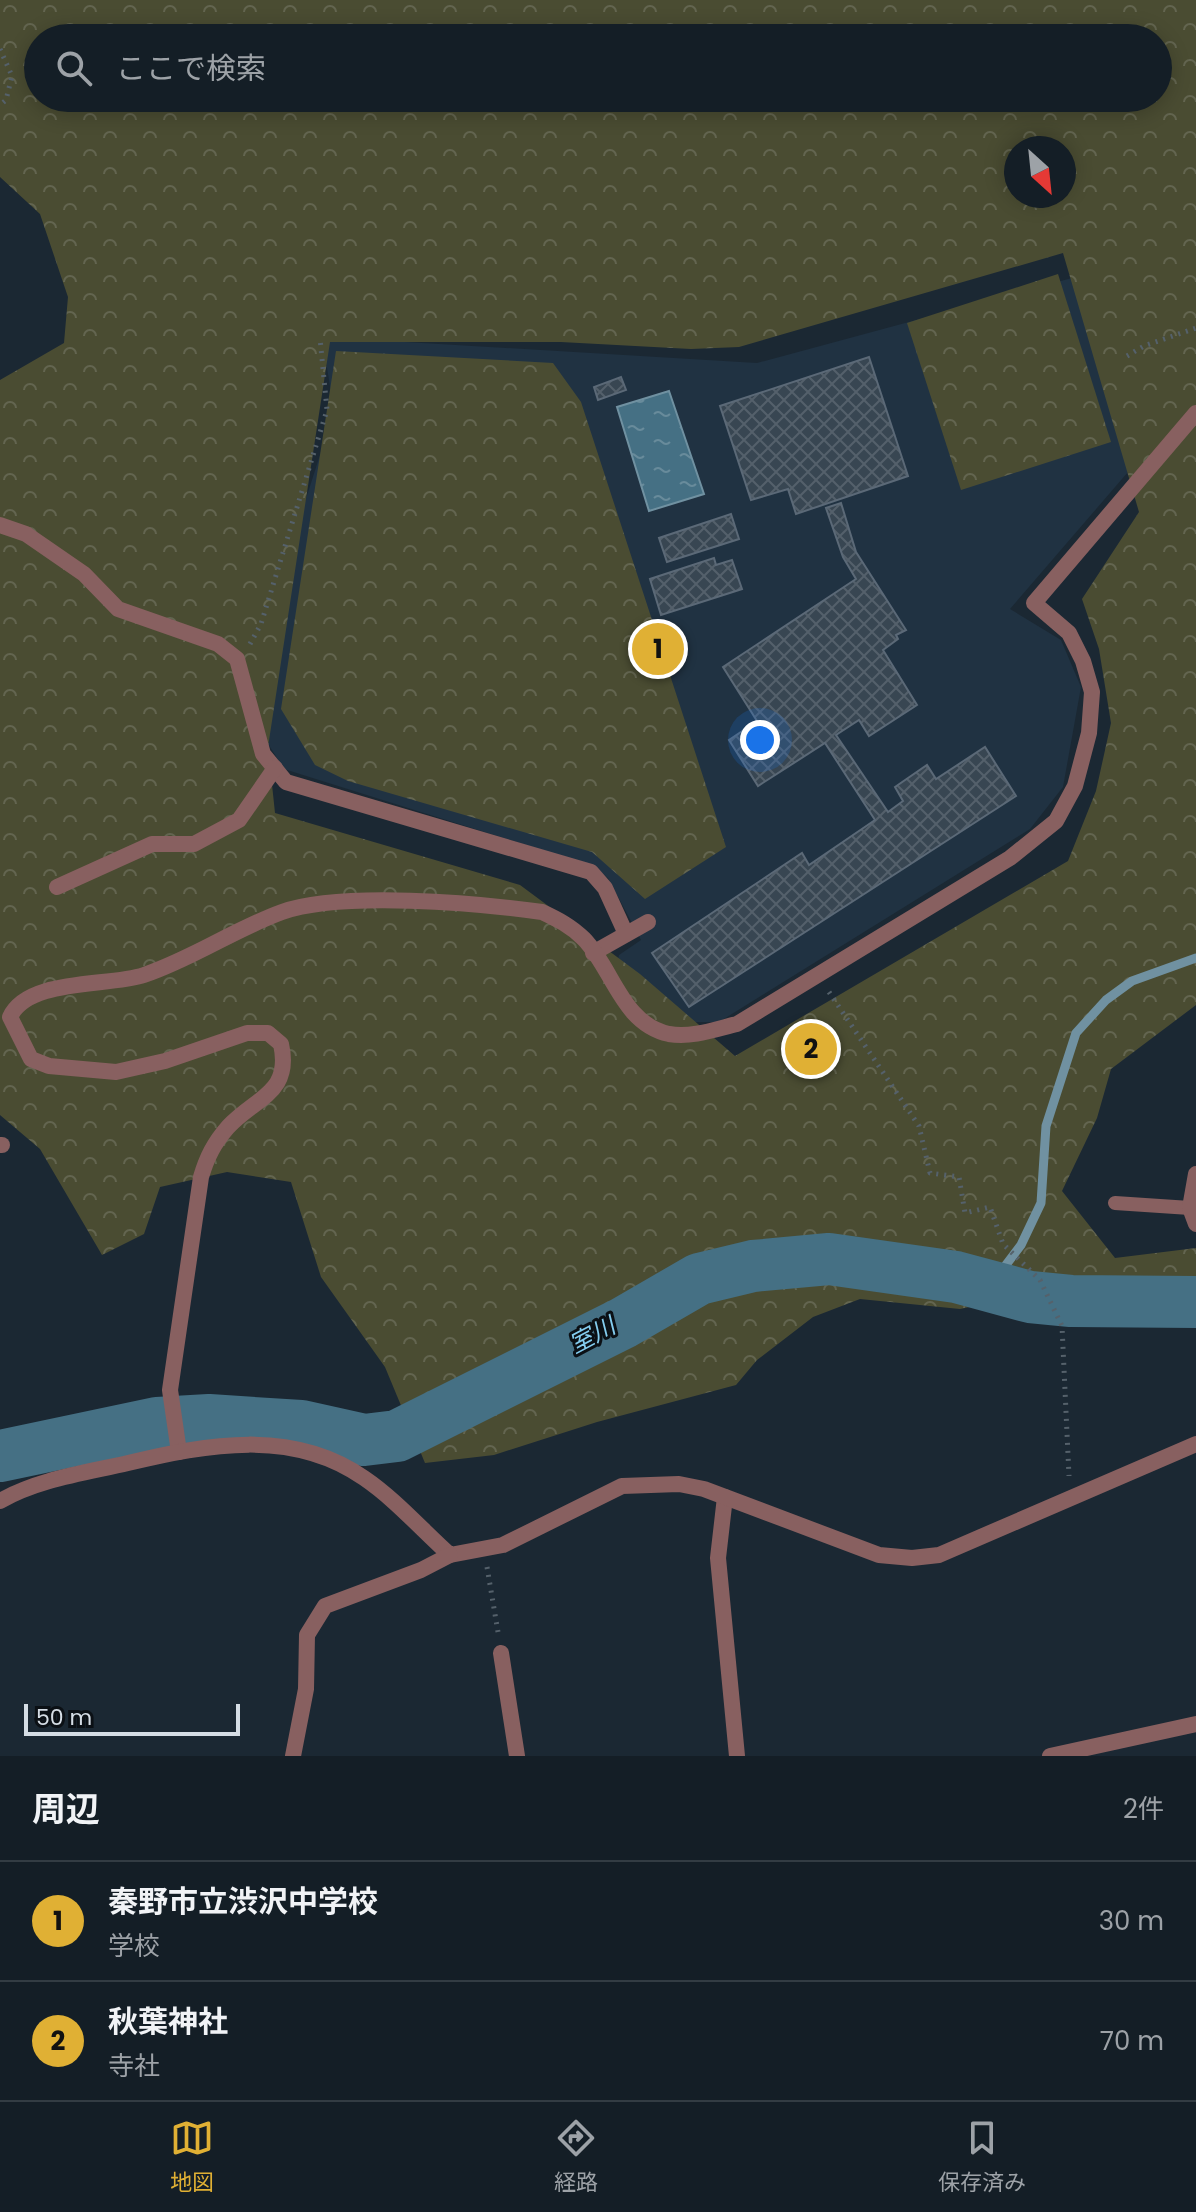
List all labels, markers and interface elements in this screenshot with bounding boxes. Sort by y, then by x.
search box [24,24,1172,112]
icon: search [52,46,96,90]
text: ここで検索 [116,47,266,90]
north arrow [1004,136,1076,208]
pin: 1 [632,619,684,679]
your location [740,720,780,760]
pin: 2 [785,1019,837,1079]
water label: 室川 [563,1308,624,1361]
scale bar [24,1700,240,1736]
text: 50 m [36,1702,92,1733]
text: 周辺 [32,1785,100,1833]
text: 2件 [1123,1791,1164,1827]
text: 秦野市立渋沢中学校 [108,1880,378,1923]
text: 1 [53,1903,63,1939]
text: 30 m [1099,1903,1164,1939]
text: 学校 [108,1928,160,1964]
text: 秋葉神社 [108,2000,228,2043]
text: 2 [51,2023,65,2059]
text: 70 m [1100,2023,1164,2059]
text: 寺社 [108,2048,160,2084]
tab: 地図 [170,2116,214,2199]
tab: 経路 [554,2116,598,2199]
tab: 保存済み [938,2116,1026,2199]

